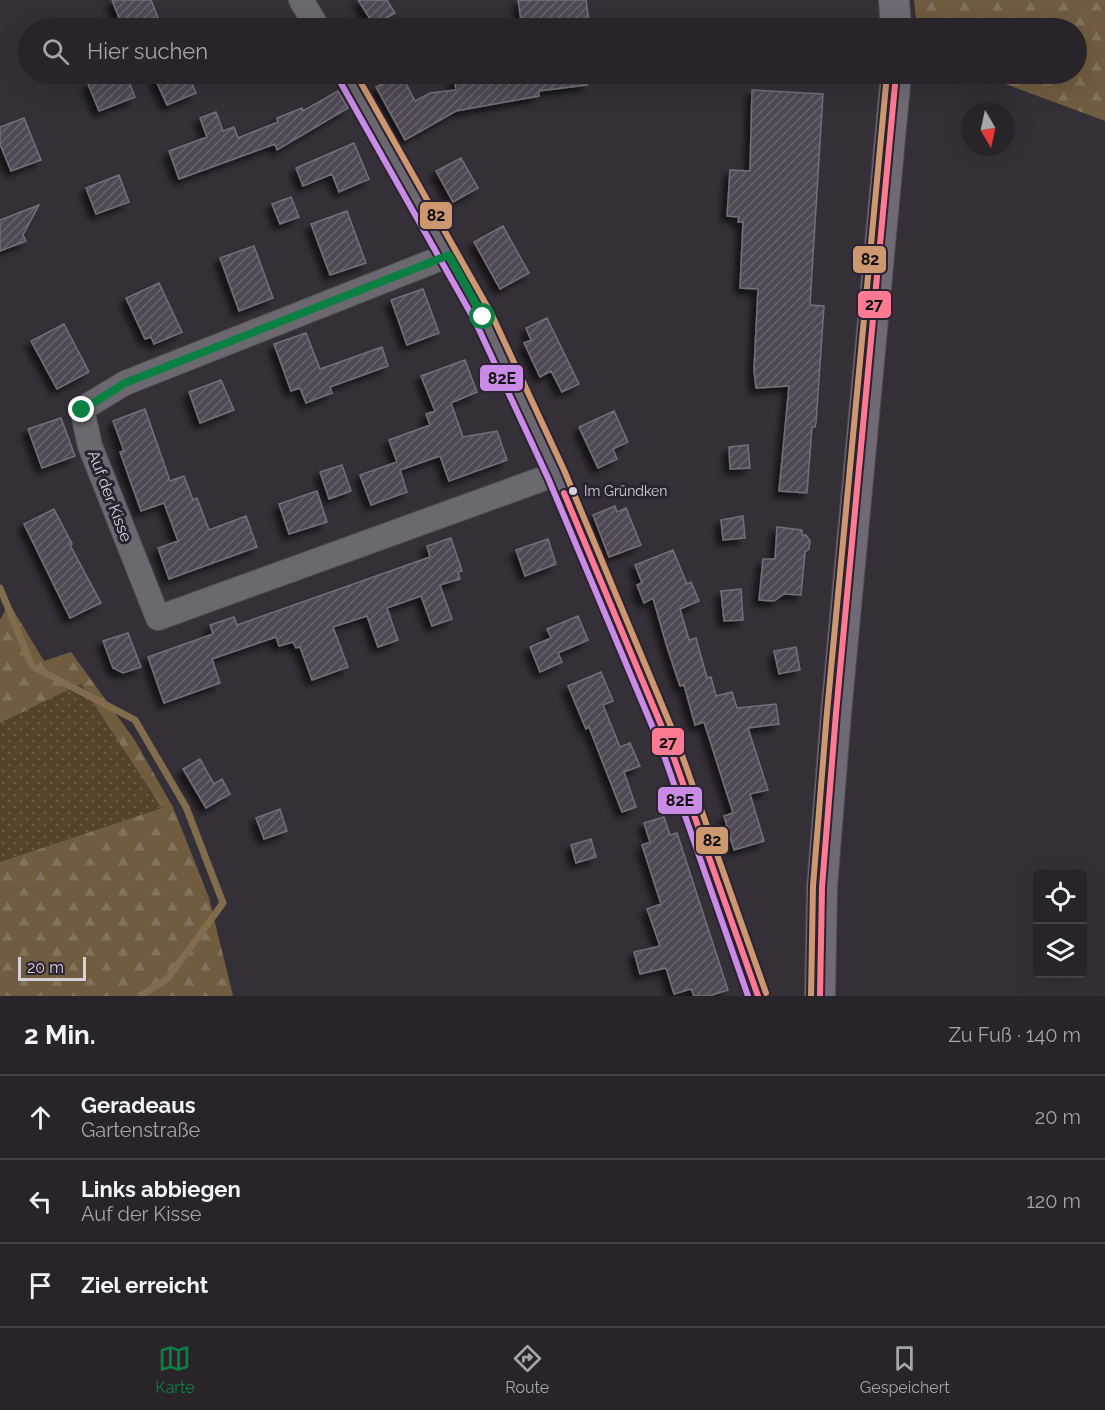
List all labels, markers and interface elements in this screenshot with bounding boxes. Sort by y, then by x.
search box [18,18,1087,84]
icon: search [39,35,72,68]
text: Hier suchen [87,38,208,64]
north arrow [961,102,1015,156]
line badge: 82 [419,201,453,230]
text: 82 [427,206,445,225]
line badge: 82 [852,245,887,274]
text: 82 [861,250,879,269]
line badge: 27 [857,290,892,319]
text: 27 [865,295,883,314]
route start [469,303,495,329]
line badge: 82E [479,364,524,392]
text: 82E [488,369,517,388]
route end [68,396,94,422]
street label: Auf der Kisse [84,448,136,544]
place label: Im Gründken [584,483,667,499]
marker: Im Gründken [567,485,579,497]
line badge: 27 [651,727,685,756]
text: 27 [659,733,677,752]
line badge: 82E [657,786,703,815]
text: 82E [666,791,695,810]
line badge: 82 [695,826,729,855]
text: 82 [703,831,721,850]
map controls [1033,870,1087,978]
button: locate [1033,870,1087,924]
button: layers [1033,924,1087,978]
scale bar [18,954,86,982]
text: 20 m [27,958,64,977]
text: 2 Min. [24,1020,96,1050]
text: Zu Fuß · 140 m [949,1023,1081,1047]
text: Geradeaus [81,1092,196,1118]
icon: ahead [24,1101,57,1134]
text: 20 m [1035,1105,1081,1129]
text: Gartenstraße [81,1118,200,1142]
text: Links abbiegen [81,1176,241,1202]
icon: left [24,1185,57,1218]
text: 120 m [1026,1189,1081,1213]
text: Auf der Kisse [81,1202,202,1226]
icon: arrive [24,1269,57,1302]
text: Ziel erreicht [81,1272,208,1298]
tab: Karte [155,1342,195,1397]
tab: Route [505,1342,549,1397]
tab: Gespeichert [860,1342,950,1397]

